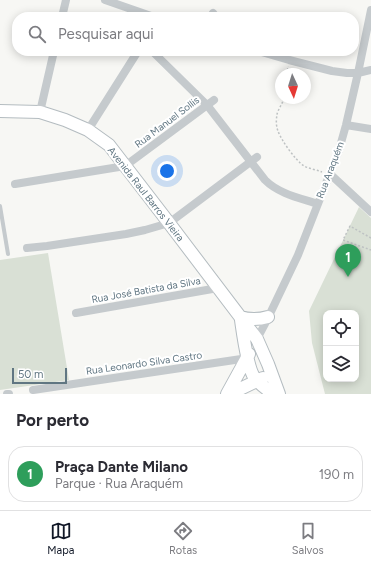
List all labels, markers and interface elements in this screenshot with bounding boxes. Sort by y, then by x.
search box [12,12,359,56]
icon: search [26,23,48,45]
text: Pesquisar aqui [58,25,154,43]
north arrow [275,68,311,104]
street label: Rua Manuel Sollis [132,93,202,151]
street label: Rua Araquém [313,140,347,200]
street label: Avenida Raul Barros Vieira [105,144,187,244]
your location [157,161,177,181]
pin: 1 [335,244,361,277]
street label: Rua José Batista da Silva [90,274,202,306]
map controls [323,310,359,382]
button: locate [323,310,359,346]
button: layers [323,346,359,382]
street label: Rua Leonardo Silva Castro [85,348,203,378]
scale bar [12,366,67,385]
text: 50 m [18,368,43,381]
text: Por perto [16,410,89,430]
text: Praça Dante Milano [55,458,188,476]
text: 1 [27,467,33,482]
text: 190 m [319,467,354,482]
text: Parque · Rua Araquém [55,476,183,491]
tab: Mapa [47,520,74,557]
tab: Rotas [169,520,197,557]
tab: Salvos [292,520,324,557]

